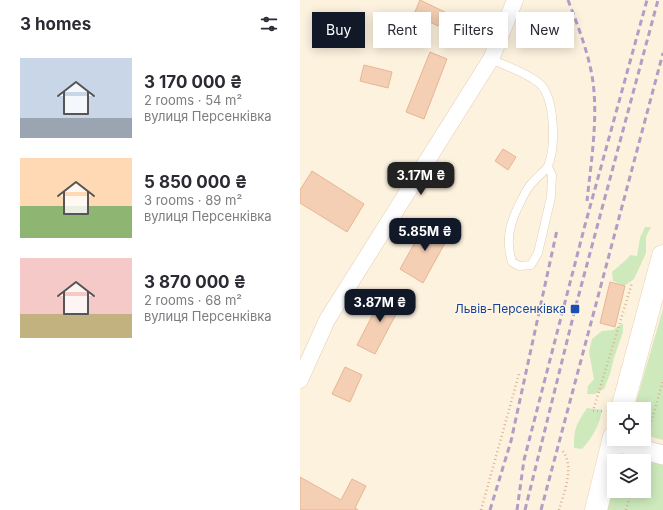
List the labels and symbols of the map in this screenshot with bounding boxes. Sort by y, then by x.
pin: 3.17M ₴ [384,162,458,196]
pin: 5.85M ₴ [388,218,462,252]
pin: 3.87M ₴ [343,289,417,323]
place label: Львів-Персенківка [455,301,566,316]
marker: Львів-Персенківка [569,303,581,315]

